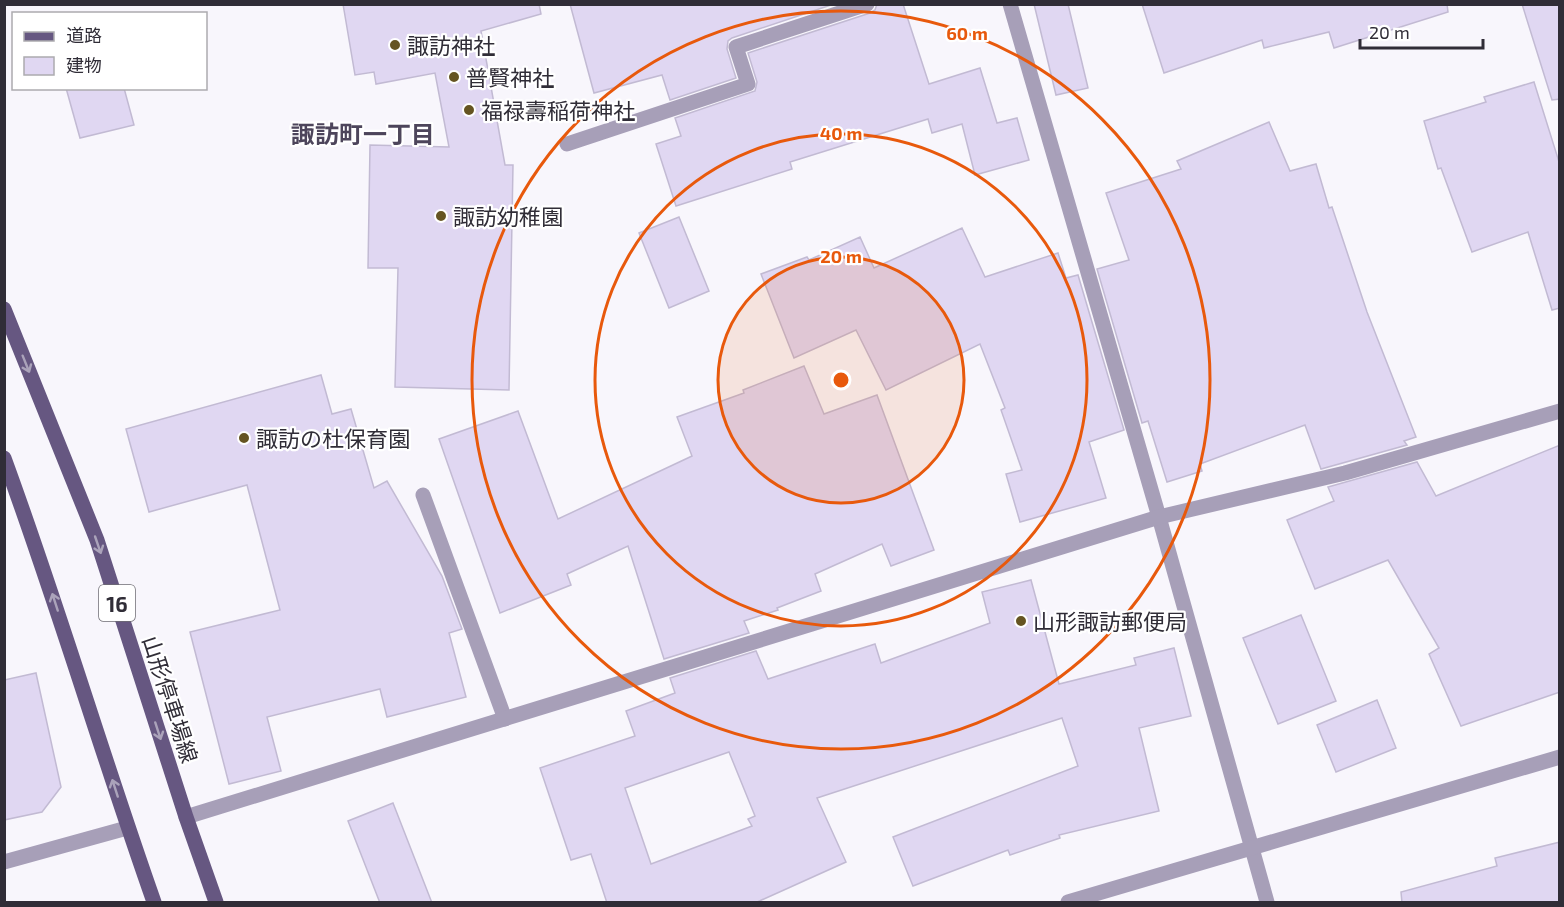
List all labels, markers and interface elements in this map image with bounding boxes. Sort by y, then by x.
legend [12,12,207,90]
scale bar [1360,12,1483,50]
text: 20 m [1369,21,1410,43]
text: 60 m [946,22,988,44]
text: 道路 [66,24,102,46]
place label: 諏訪神社 [407,32,495,58]
marker: 諏訪神社 [388,38,402,52]
text: 建物 [66,54,102,76]
place label: 普賢神社 [466,64,554,90]
marker: 普賢神社 [447,70,461,84]
place label: 福禄壽稲荷神社 [481,97,635,123]
marker: 福禄壽稲荷神社 [462,103,476,117]
district label: 諏訪町一丁目 [291,119,435,148]
text: 40 m [820,122,862,144]
place label: 諏訪幼稚園 [453,203,563,229]
marker: 諏訪幼稚園 [434,209,448,223]
text: 20 m [820,245,862,267]
one-way arrow [21,354,32,372]
centre of rings [831,370,851,390]
place label: 諏訪の杜保育園 [256,425,410,451]
marker: 諏訪の杜保育園 [237,431,251,445]
one-way arrow [94,535,105,554]
road number: 16 [99,585,135,621]
one-way arrow [49,593,60,612]
place label: 山形諏訪郵便局 [1033,608,1187,634]
marker: 山形諏訪郵便局 [1014,614,1028,628]
street label: 山形停車場線 [138,632,204,766]
one-way arrow [153,721,164,740]
one-way arrow [108,779,119,798]

